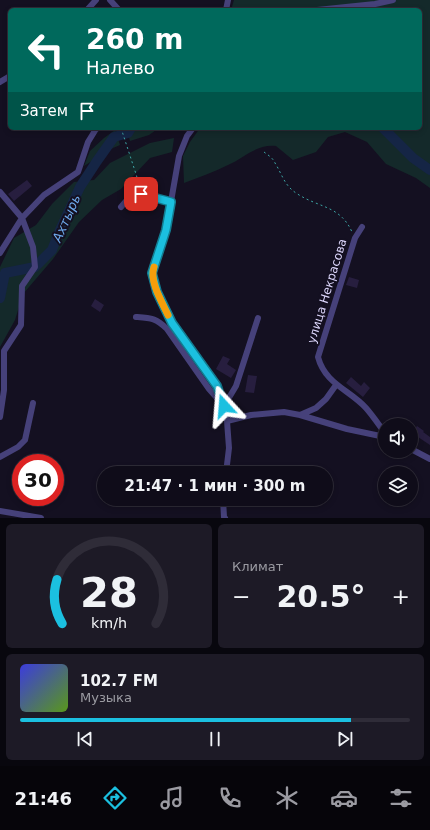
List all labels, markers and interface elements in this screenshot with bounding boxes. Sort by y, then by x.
text: 260 m [86,23,183,56]
icon: left [20,24,72,76]
text: Налево [86,57,155,78]
icon: arrive [76,100,98,122]
text: Затем [20,102,68,120]
pin [124,177,158,211]
icon: arrive [130,183,152,205]
water label: Ахтырь [49,192,84,245]
street label: улица Некрасова [304,237,350,345]
position arrow [203,385,245,427]
map controls [378,418,418,506]
button: sound [378,418,418,458]
speed limit sign: 30 [12,454,64,506]
button: layers [378,466,418,506]
text: 21:47 · 1 мин · 300 m [125,477,306,495]
text: Климат [232,559,283,574]
text: 28 [80,568,138,617]
text: 20.5° [276,579,366,614]
text: − [232,584,250,609]
text: + [392,584,410,609]
text: km/h [91,615,127,631]
text: 102.7 FM [80,672,158,690]
text: Музыка [80,690,132,705]
icon: previous [74,728,96,750]
icon: pause [204,728,226,750]
icon: next [334,728,356,750]
icon: directions [101,784,129,812]
icon: music [158,784,186,812]
icon: phone [216,784,244,812]
icon: climate [273,784,301,812]
icon: car [330,784,358,812]
icon: filters [387,784,415,812]
text: 21:46 [15,788,72,809]

